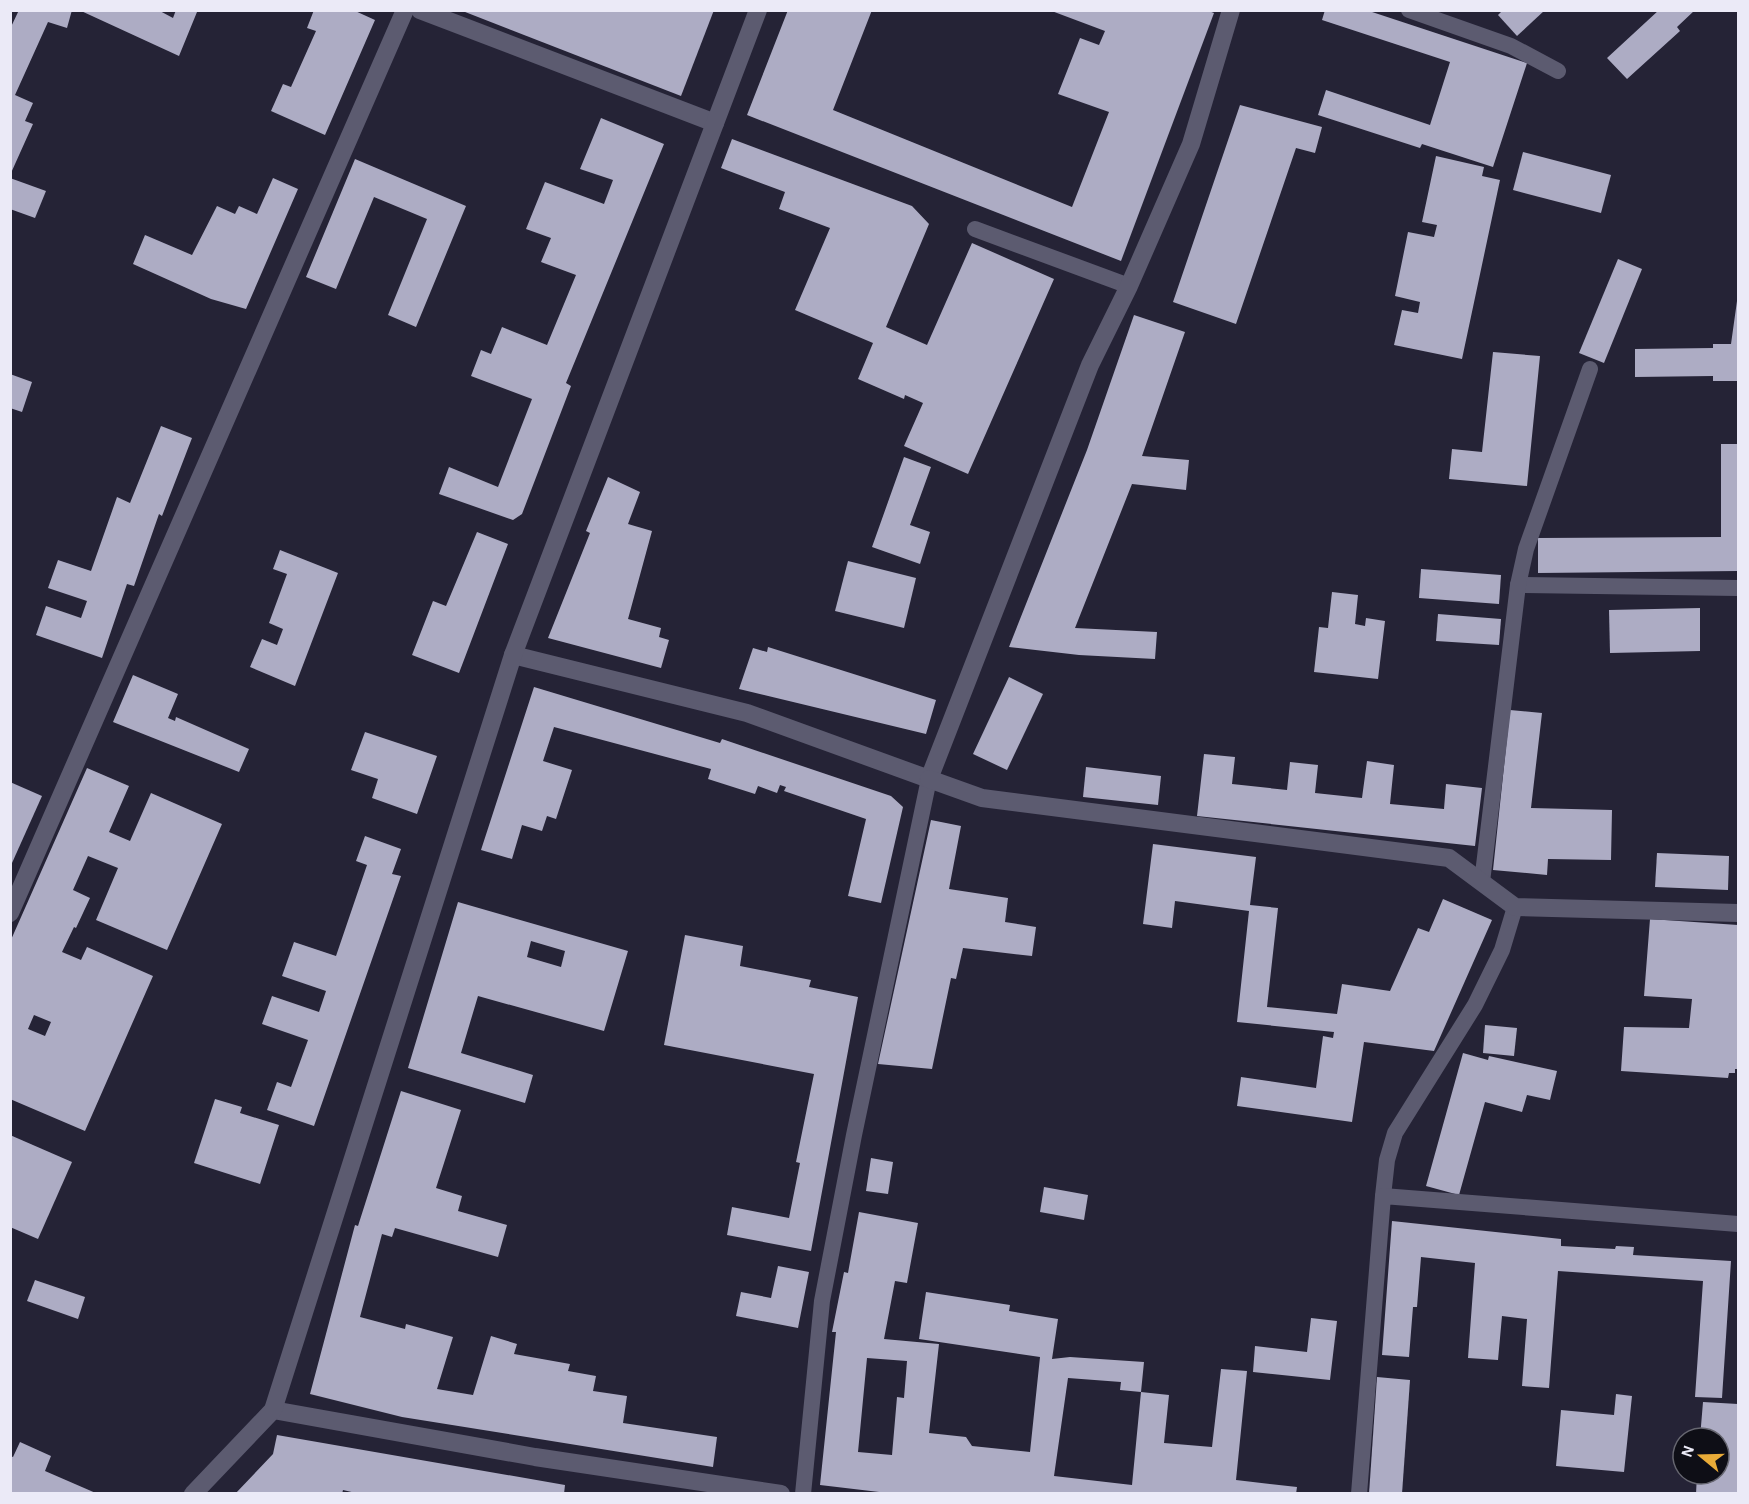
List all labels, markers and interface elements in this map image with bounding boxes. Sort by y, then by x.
north arrow [1671,1426,1731,1486]
text: N [1678,1444,1697,1459]

